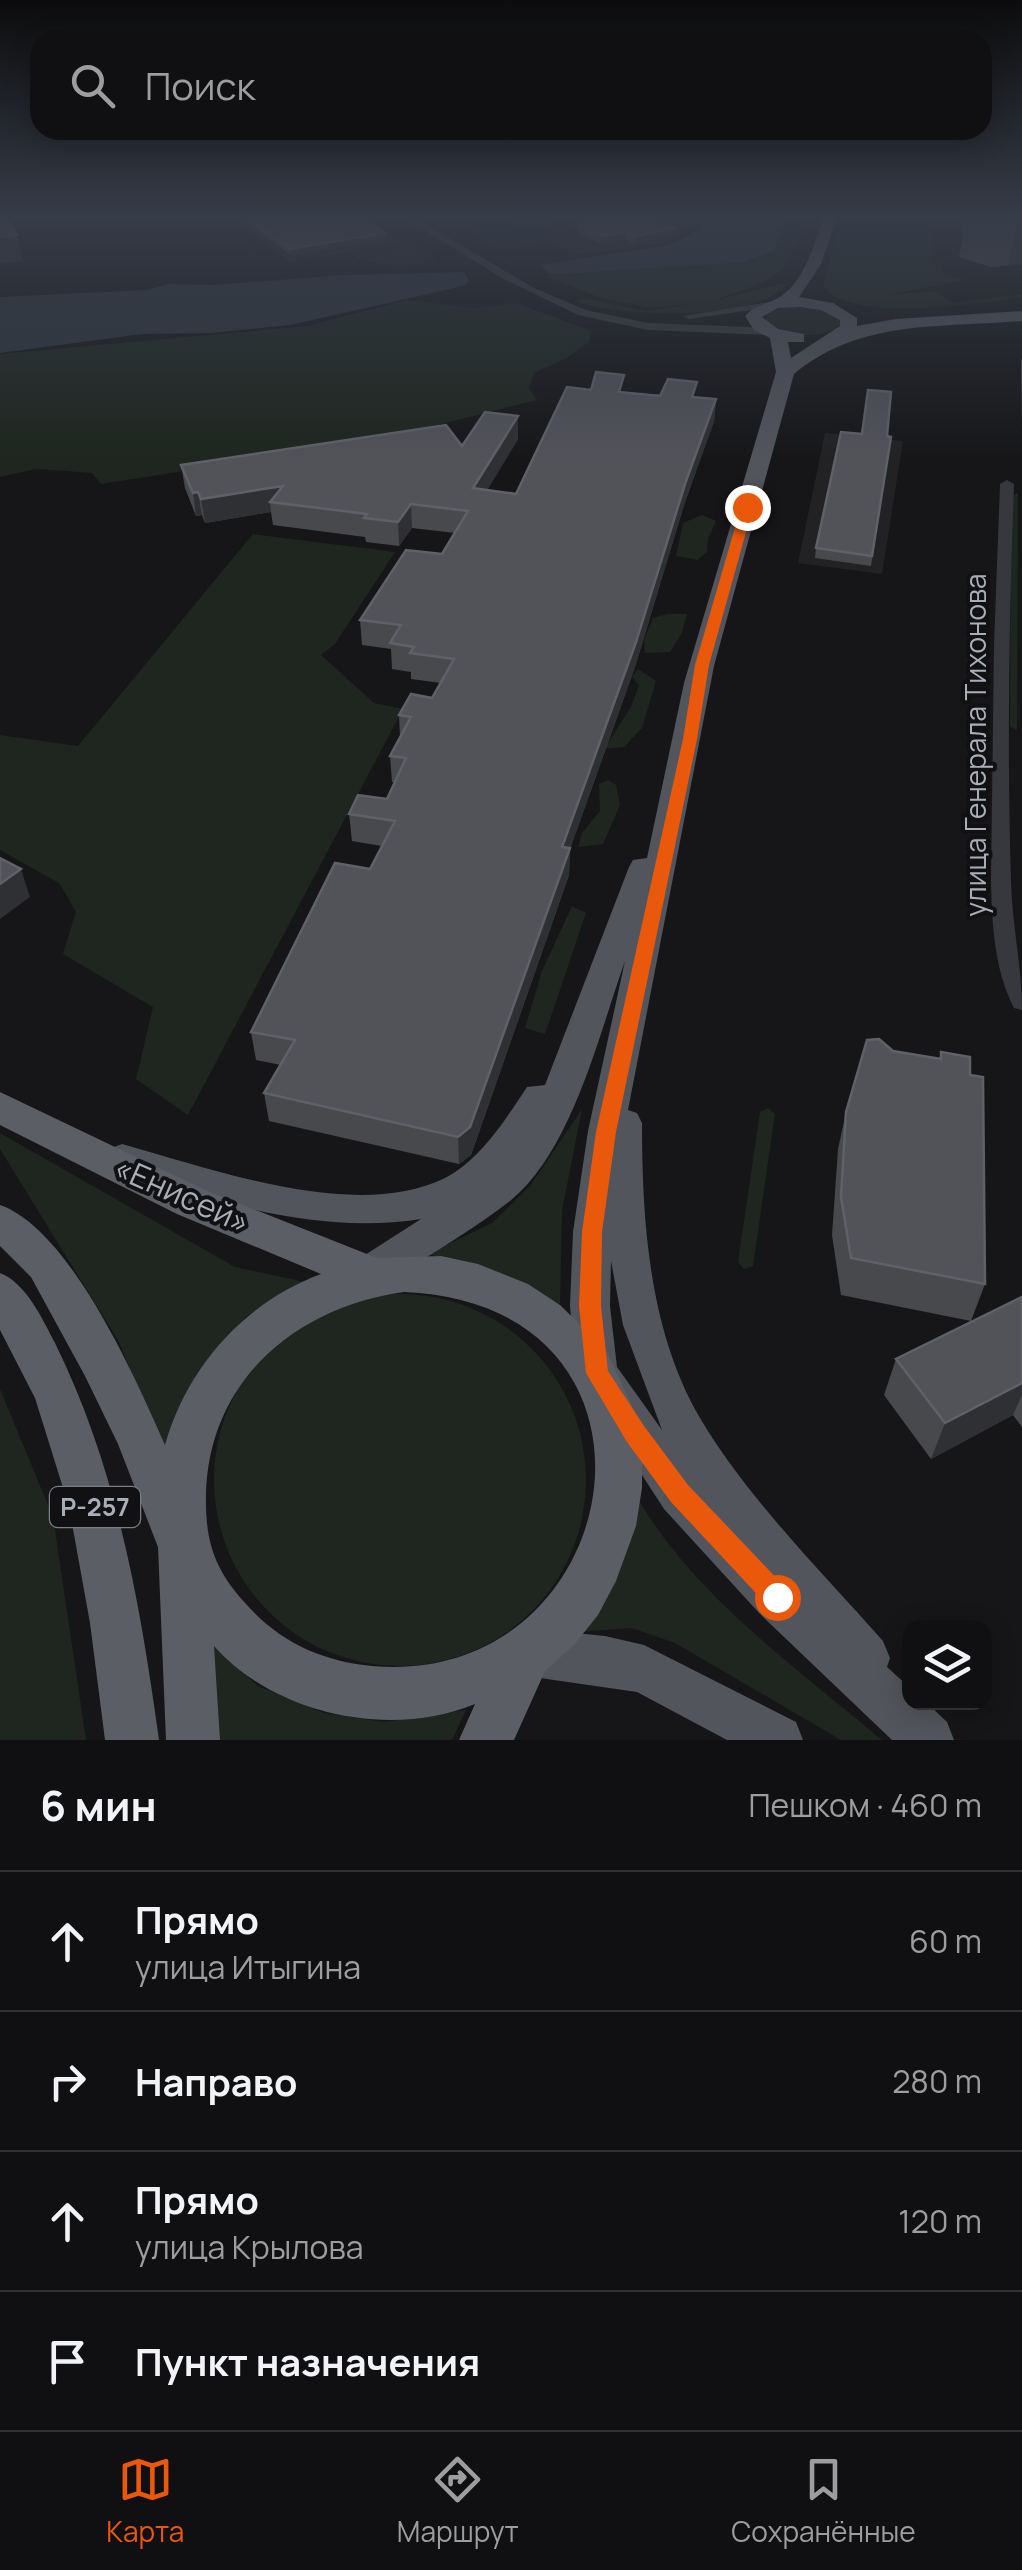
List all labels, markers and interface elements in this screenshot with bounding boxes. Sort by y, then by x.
search box [30,30,992,140]
icon: search [65,58,120,113]
text: Поиск [145,59,255,111]
route end [725,485,771,531]
street label: улица Генерала Тихонова [956,573,994,917]
street label: «Енисей» [108,1145,257,1244]
road number: Р-257 [50,1487,140,1527]
route start [755,1575,801,1621]
map controls [902,1620,992,1710]
button: layers [902,1620,992,1710]
text: 6 мин [40,1776,157,1834]
text: Пешком · 460 m [748,1783,982,1827]
text: Прямо [135,1893,259,1945]
icon: ahead [40,1914,95,1969]
text: 60 m [909,1919,982,1963]
text: улица Итыгина [135,1945,361,1989]
icon: right [40,2054,95,2109]
text: Направо [135,2055,297,2107]
text: 280 m [892,2059,982,2103]
text: Прямо [135,2173,259,2225]
icon: ahead [40,2194,95,2249]
text: 120 m [898,2199,982,2243]
text: улица Крылова [135,2225,363,2269]
icon: arrive [40,2334,95,2389]
text: Пункт назначения [135,2335,480,2387]
tab: Карта [106,2452,184,2550]
tab: Маршрут [397,2452,519,2550]
tab: Сохранённые [731,2452,916,2550]

